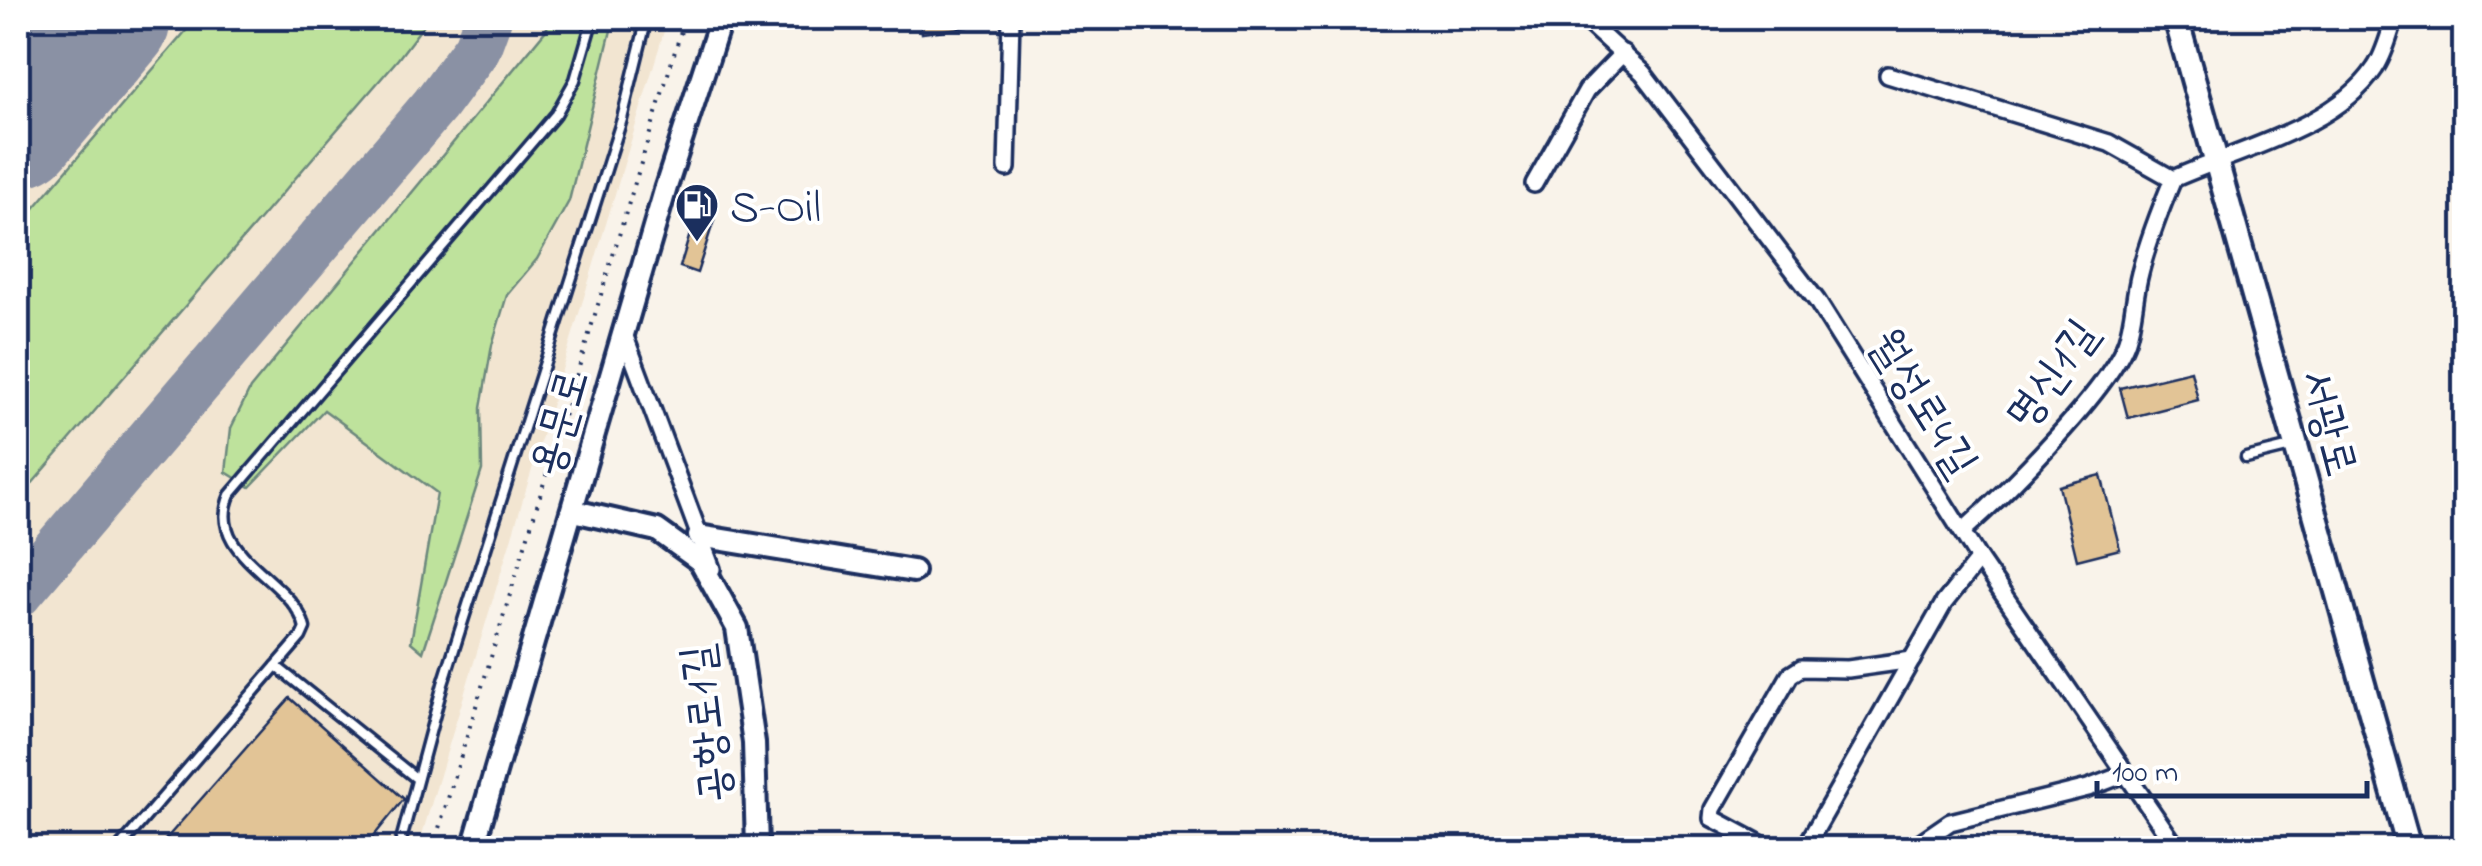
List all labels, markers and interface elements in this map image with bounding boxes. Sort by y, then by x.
place label: S-Oil [730,177,821,243]
fuel station icon: S-Oil [674,182,720,243]
street label: 명신1길 [1991,307,2117,445]
street label: 월성로4길 [1849,318,1992,491]
street label: 용문로 [515,362,609,485]
street label: 서광로 [2280,362,2372,484]
street label: 공항로1길 [667,640,751,806]
scale bar [2097,736,2367,798]
text: 100 m [2112,752,2178,796]

